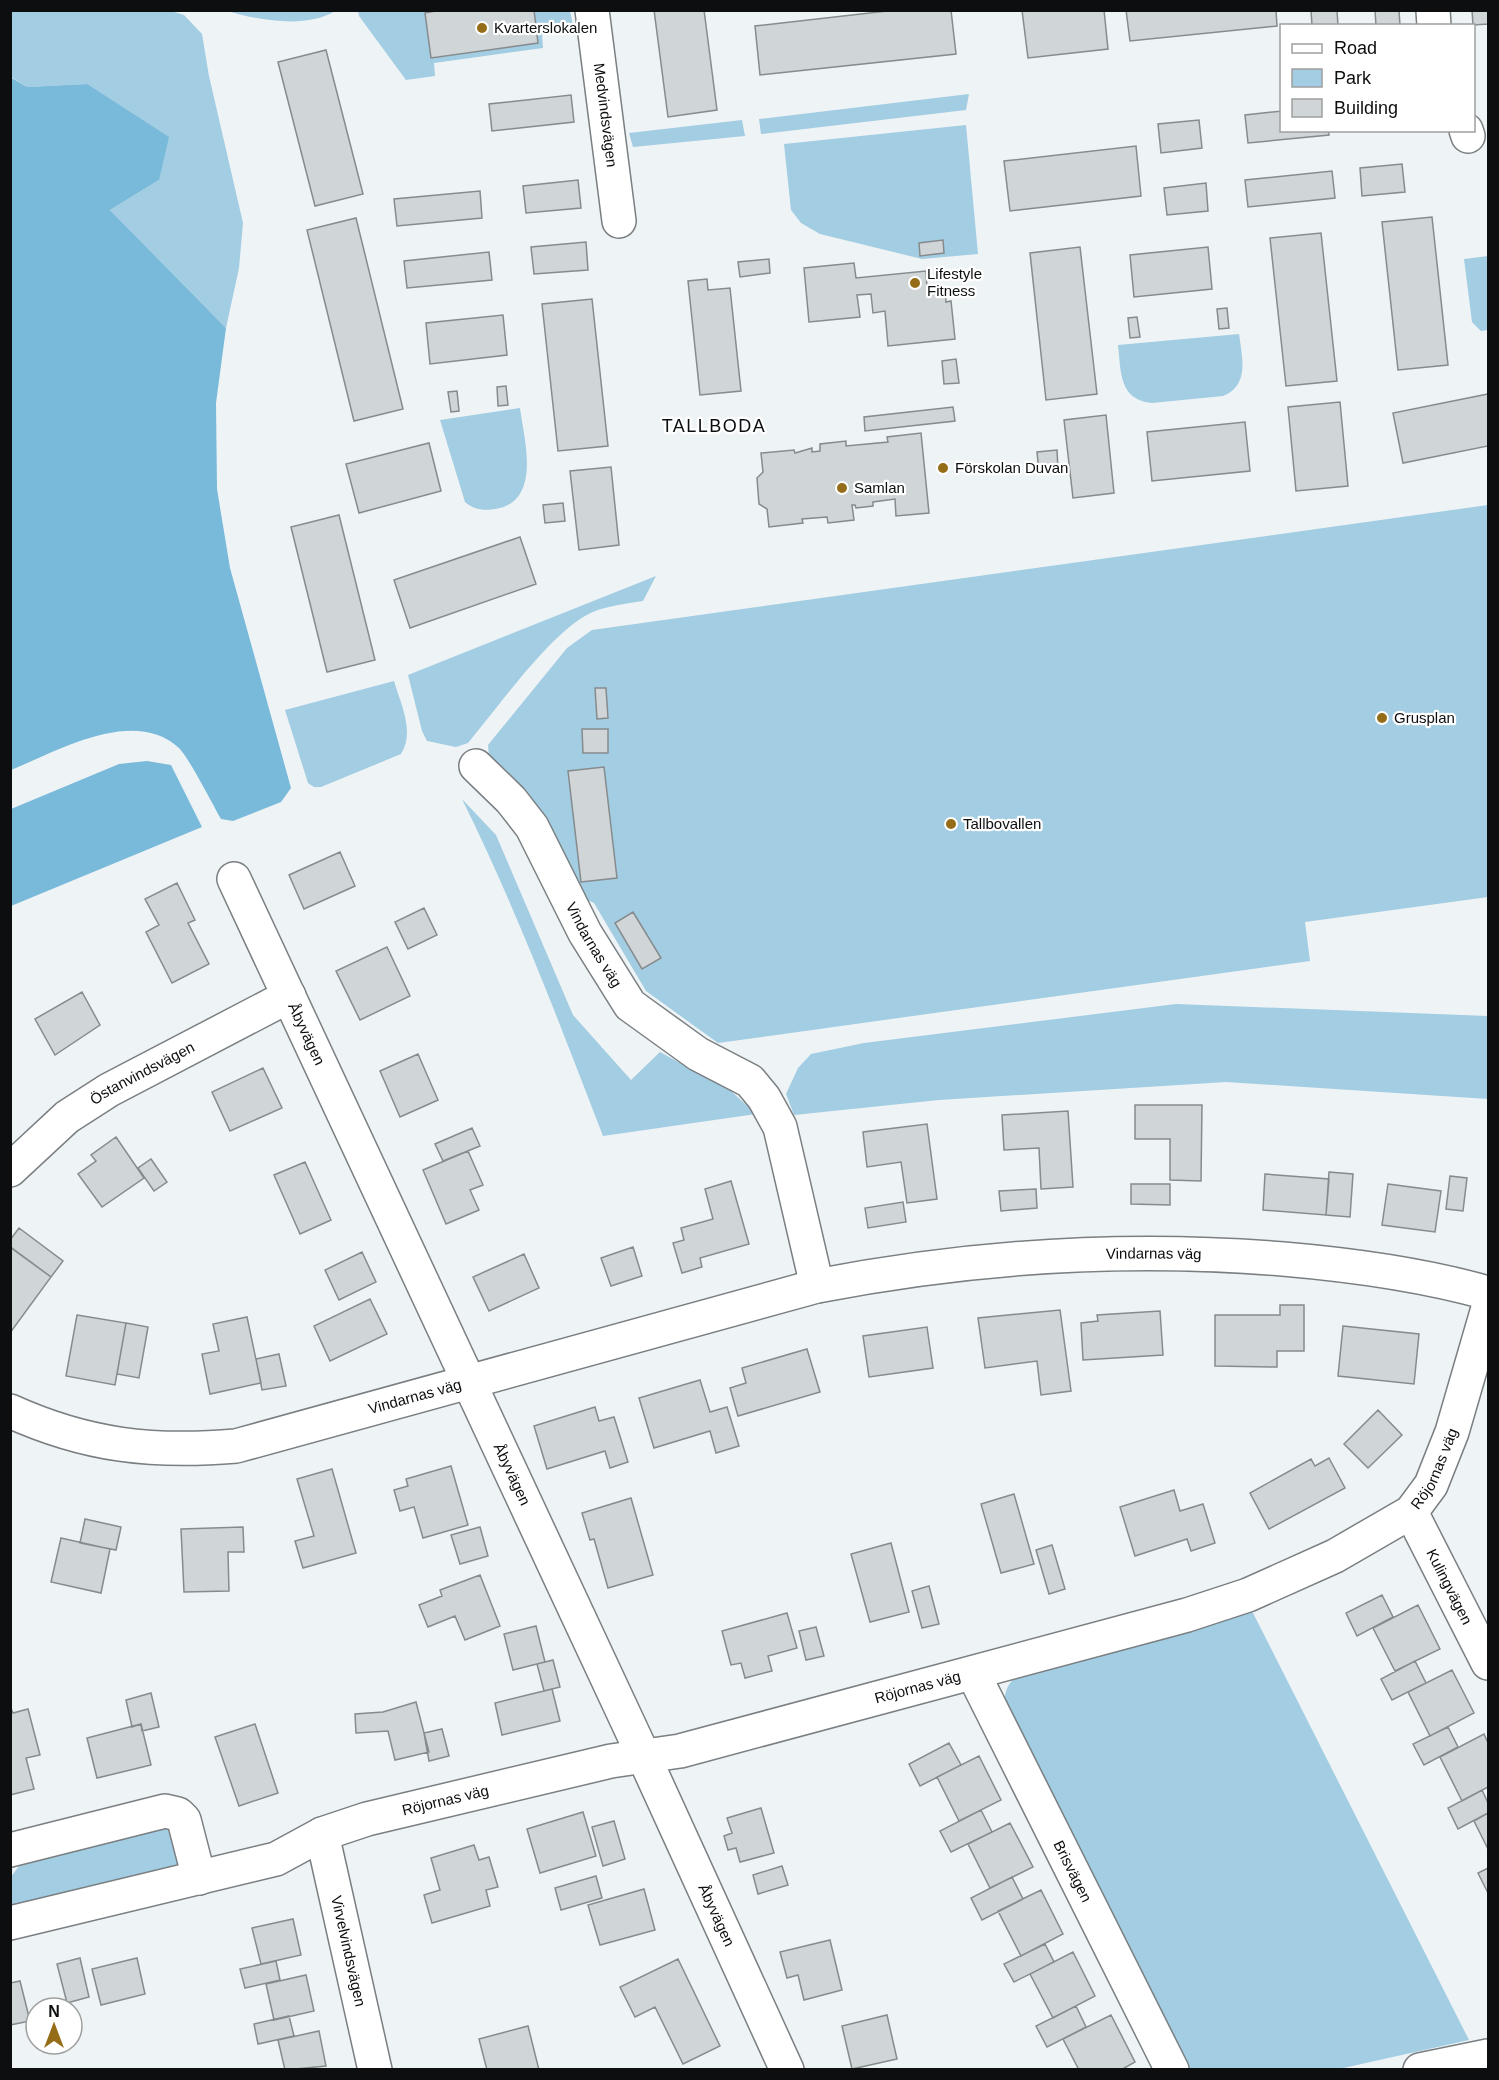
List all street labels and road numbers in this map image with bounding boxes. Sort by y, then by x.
street label: Medvindsvägen [591,62,621,168]
street label: Vindarnas väg [563,899,626,990]
street label: Åbyvägen [285,1000,329,1068]
street label: Östanvindsvägen [87,1038,197,1108]
street label: Vindarnas väg [1106,1244,1202,1262]
street label: Vindarnas väg [366,1375,463,1417]
street label: Röjornas väg [1407,1426,1461,1512]
street label: Åbyvägen [491,1440,534,1508]
street label: Kulingvägen [1423,1546,1476,1627]
street label: Röjornas väg [873,1667,962,1706]
street label: Röjornas väg [400,1781,490,1818]
street label: Brisvägen [1050,1838,1095,1905]
street label: Åbyvägen [695,1881,738,1949]
street label: Virvelvindsvägen [328,1894,369,2008]

